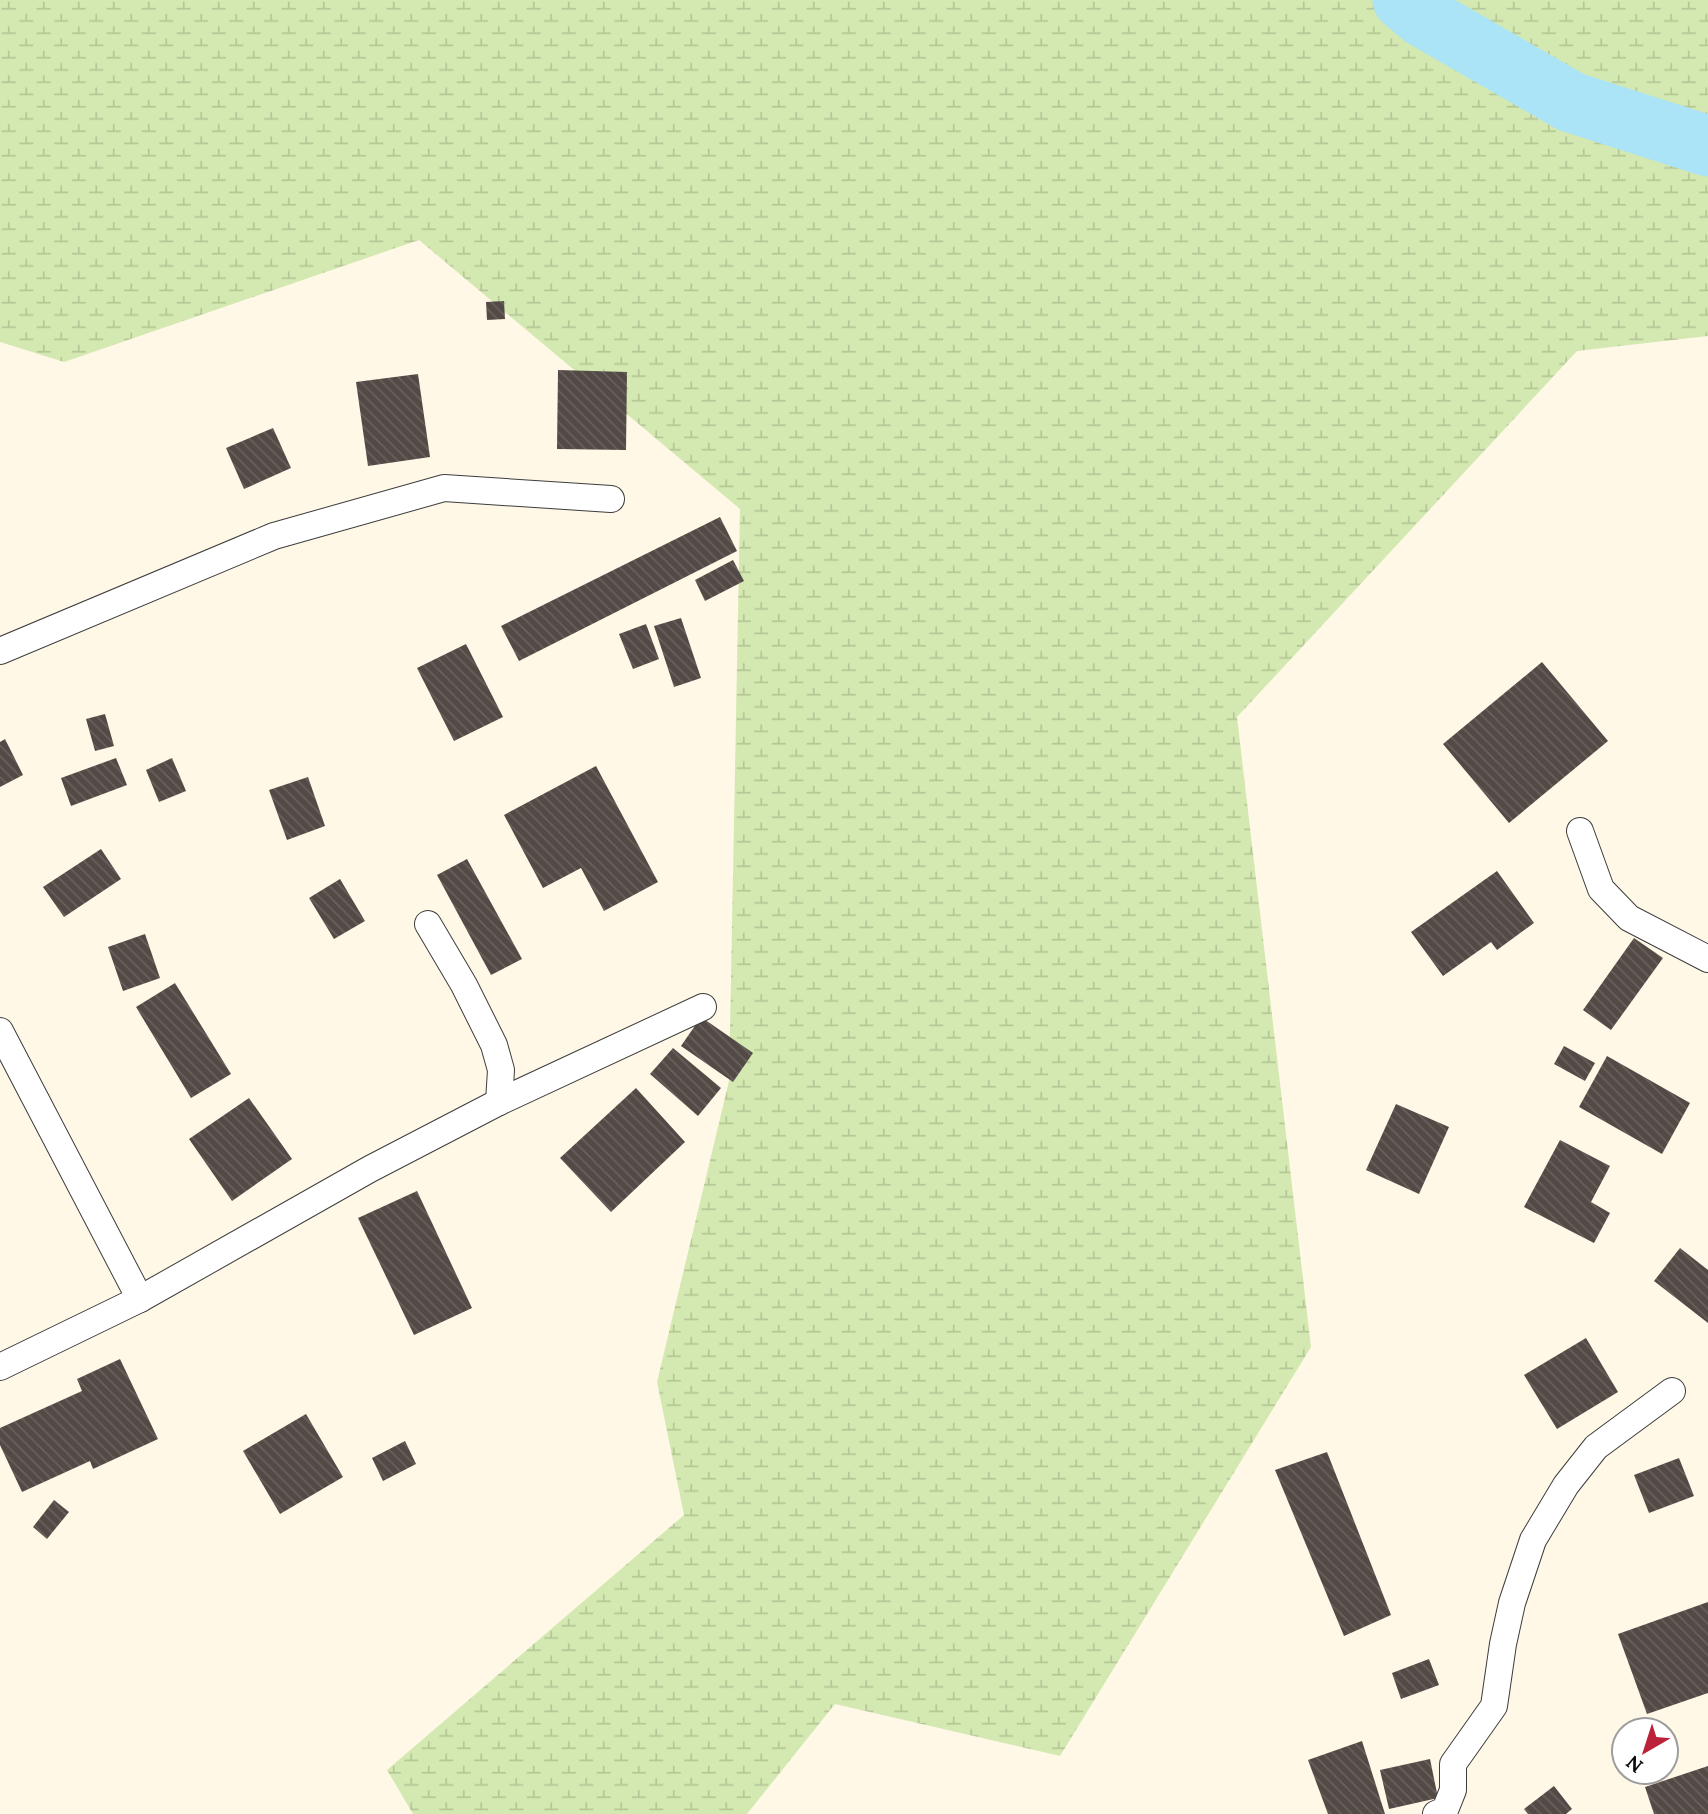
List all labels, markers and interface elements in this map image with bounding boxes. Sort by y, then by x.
north arrow [1610,1716,1680,1786]
text: N [1621,1750,1648,1778]

